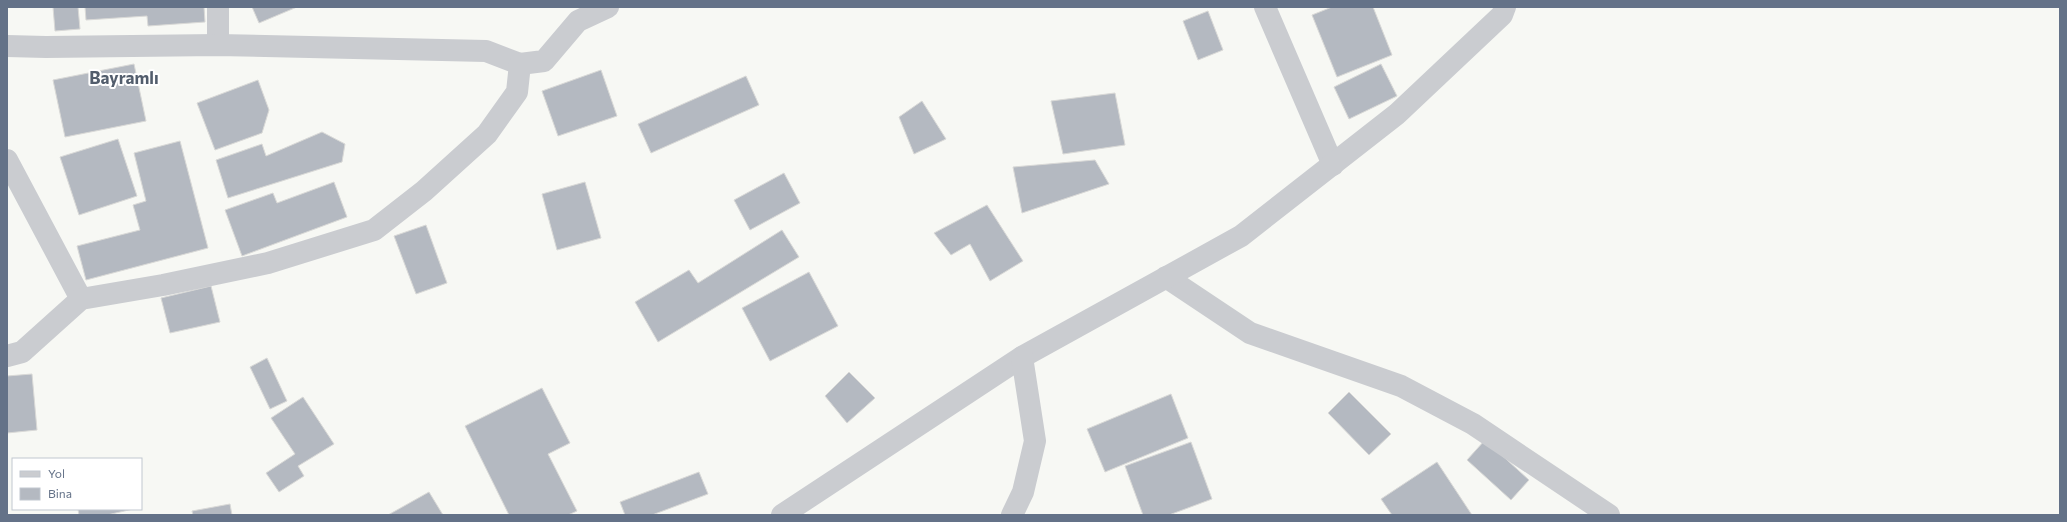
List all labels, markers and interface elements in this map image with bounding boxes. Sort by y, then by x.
district label: Bayramlı [89,67,159,88]
legend [12,458,142,510]
text: Yol [48,466,65,480]
text: Bina [48,486,72,500]

